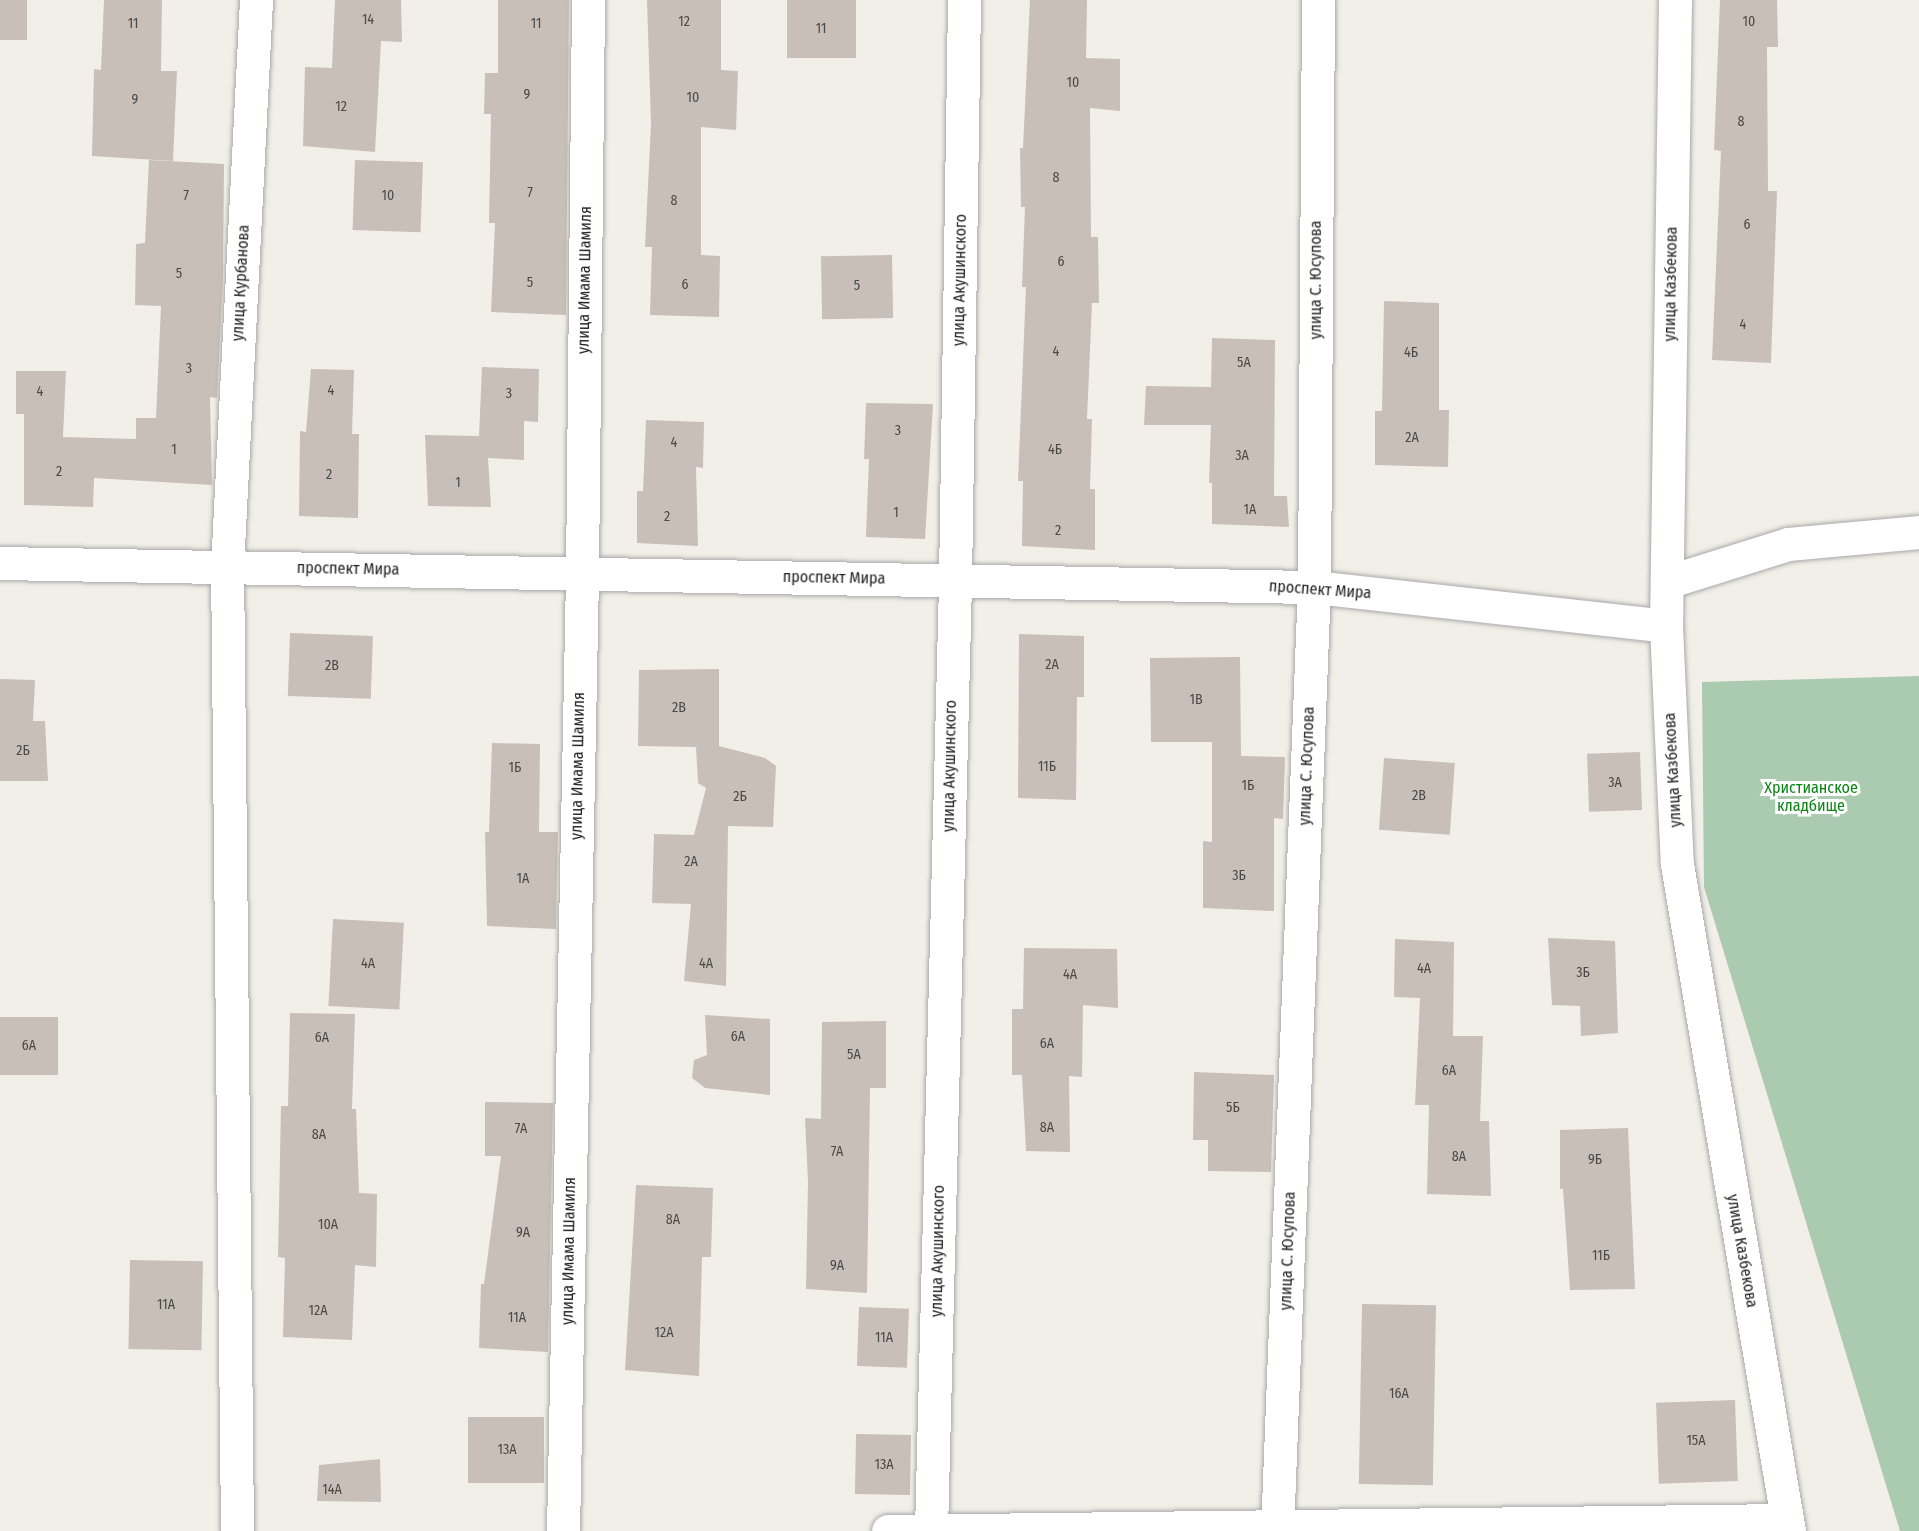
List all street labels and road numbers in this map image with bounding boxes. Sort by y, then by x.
street label: улица Имама Шамиля [574,206,596,354]
street label: улица Акушинского [949,214,971,346]
street label: улица С. Юсупова [1306,221,1326,339]
street label: улица Курбанова [228,224,254,342]
street label: улица Казбекова [1660,226,1682,342]
street label: проспект Мира [297,559,399,579]
street label: проспект Мира [783,568,885,588]
street label: проспект Мира [1268,577,1372,603]
street label: улица Имама Шамиля [567,692,589,840]
street label: улица Акушинского [939,700,961,832]
street label: улица С. Юсупова [1295,706,1319,826]
street label: улица Казбекова [1660,712,1686,828]
street label: улица Имама Шамиля [558,1177,580,1325]
street label: улица Акушинского [927,1185,949,1317]
street label: улица С. Юсупова [1276,1191,1300,1311]
street label: улица Казбекова [1723,1193,1761,1309]

